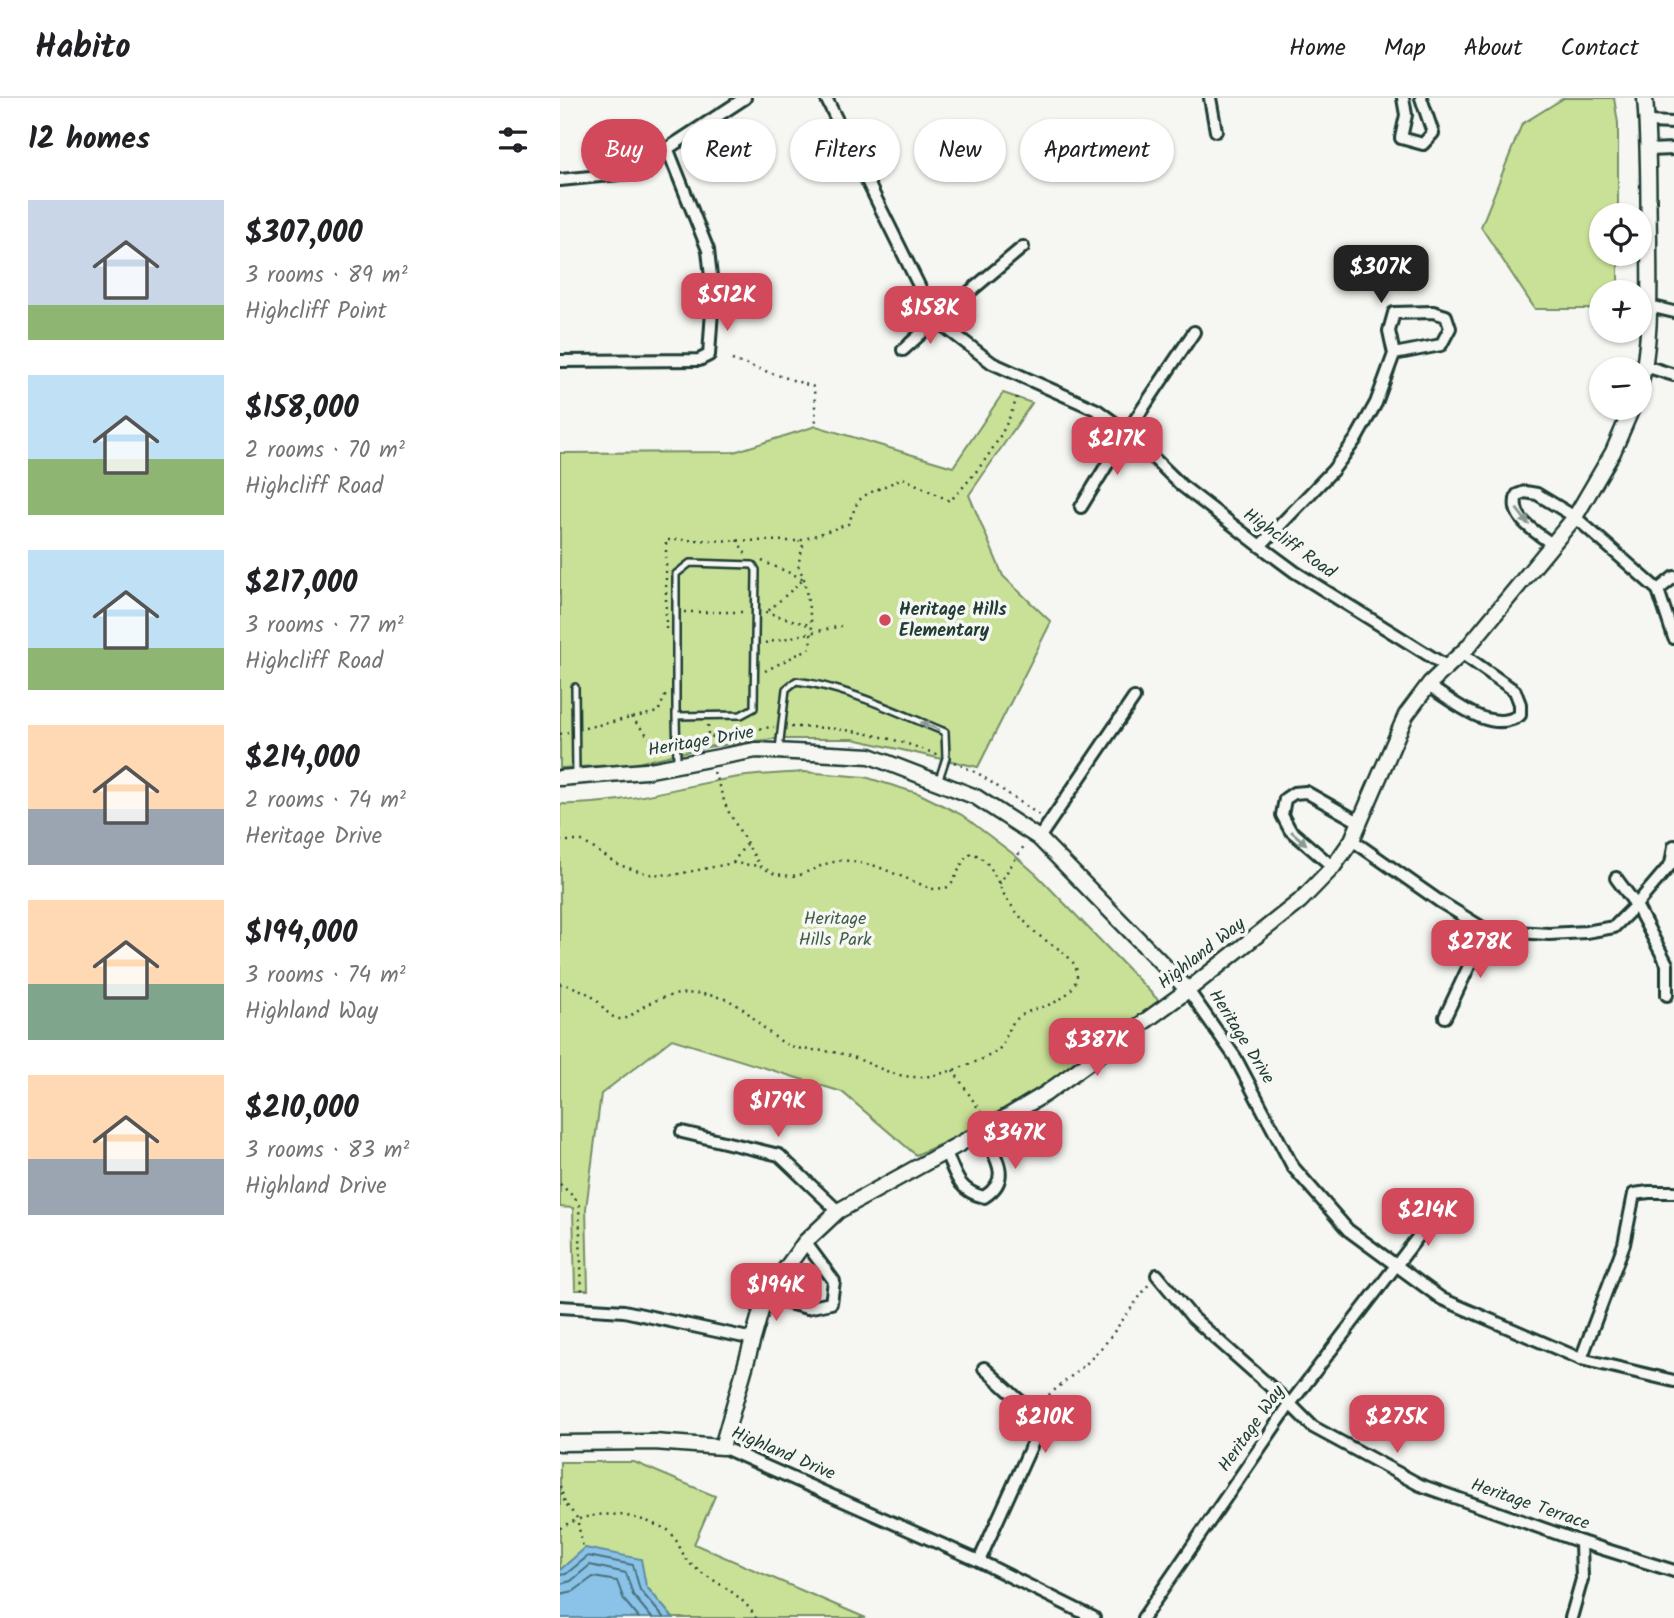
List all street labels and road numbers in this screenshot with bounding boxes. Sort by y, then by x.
street label: Highcliff Road [1236,501,1342,587]
street label: Heritage Drive [646,718,756,766]
street label: Highland Way [1152,910,1252,997]
street label: Heritage Drive [1200,984,1282,1090]
street label: Heritage Way [1211,1379,1293,1479]
street label: Highland Drive [726,1419,840,1489]
street label: Heritage Terrace [1467,1471,1593,1539]

